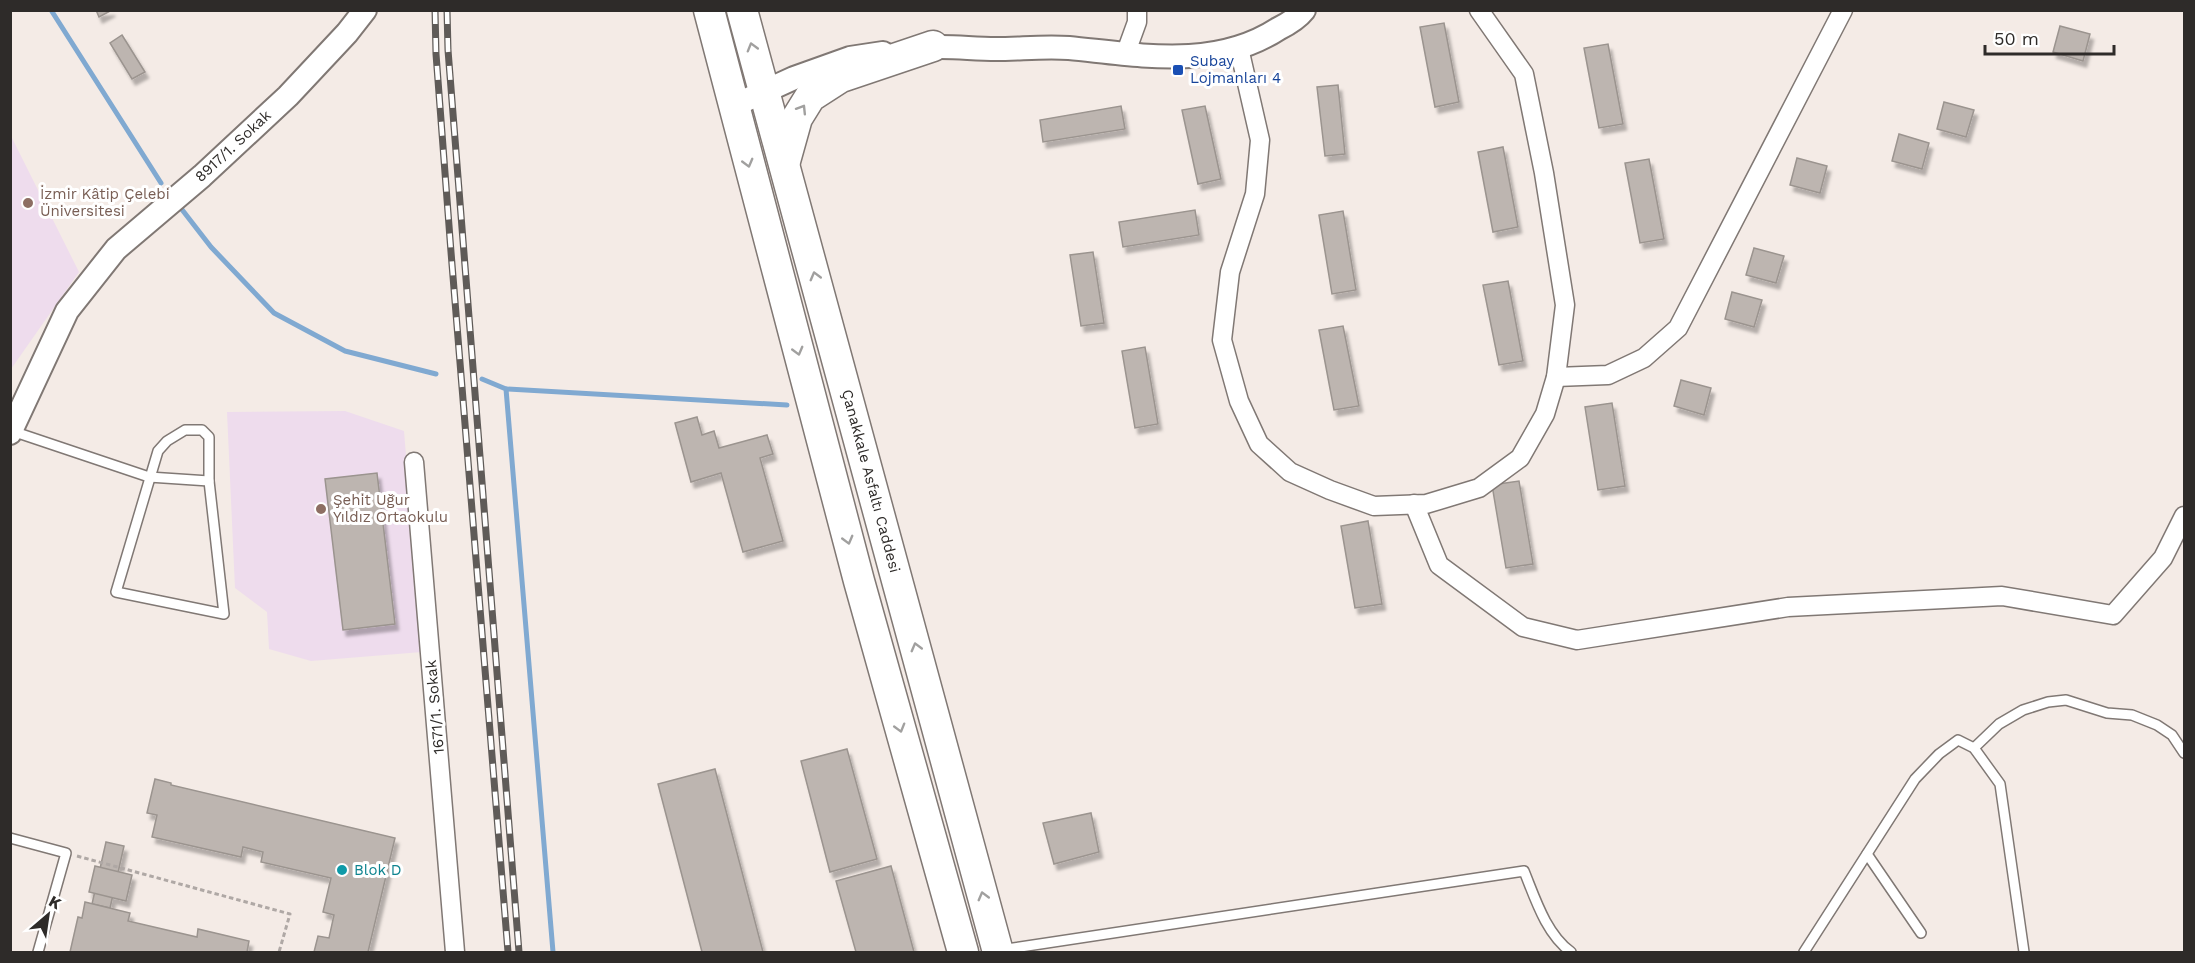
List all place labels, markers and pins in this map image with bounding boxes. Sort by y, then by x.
place label: Subay Lojmanları 4 [1190,52,1281,87]
marker: Subay Lojmanları 4 [1171,63,1185,77]
place label: İzmir Kâtip Çelebi Üniversitesi [40,185,170,220]
marker: İzmir Kâtip Çelebi Üniversitesi [21,196,35,210]
place label: Şehit Uğur Yıldız Ortaokulu [333,491,448,526]
marker: Şehit Uğur Yıldız Ortaokulu [314,502,328,516]
place label: Blok D [354,861,402,879]
marker: Blok D [335,863,349,877]

